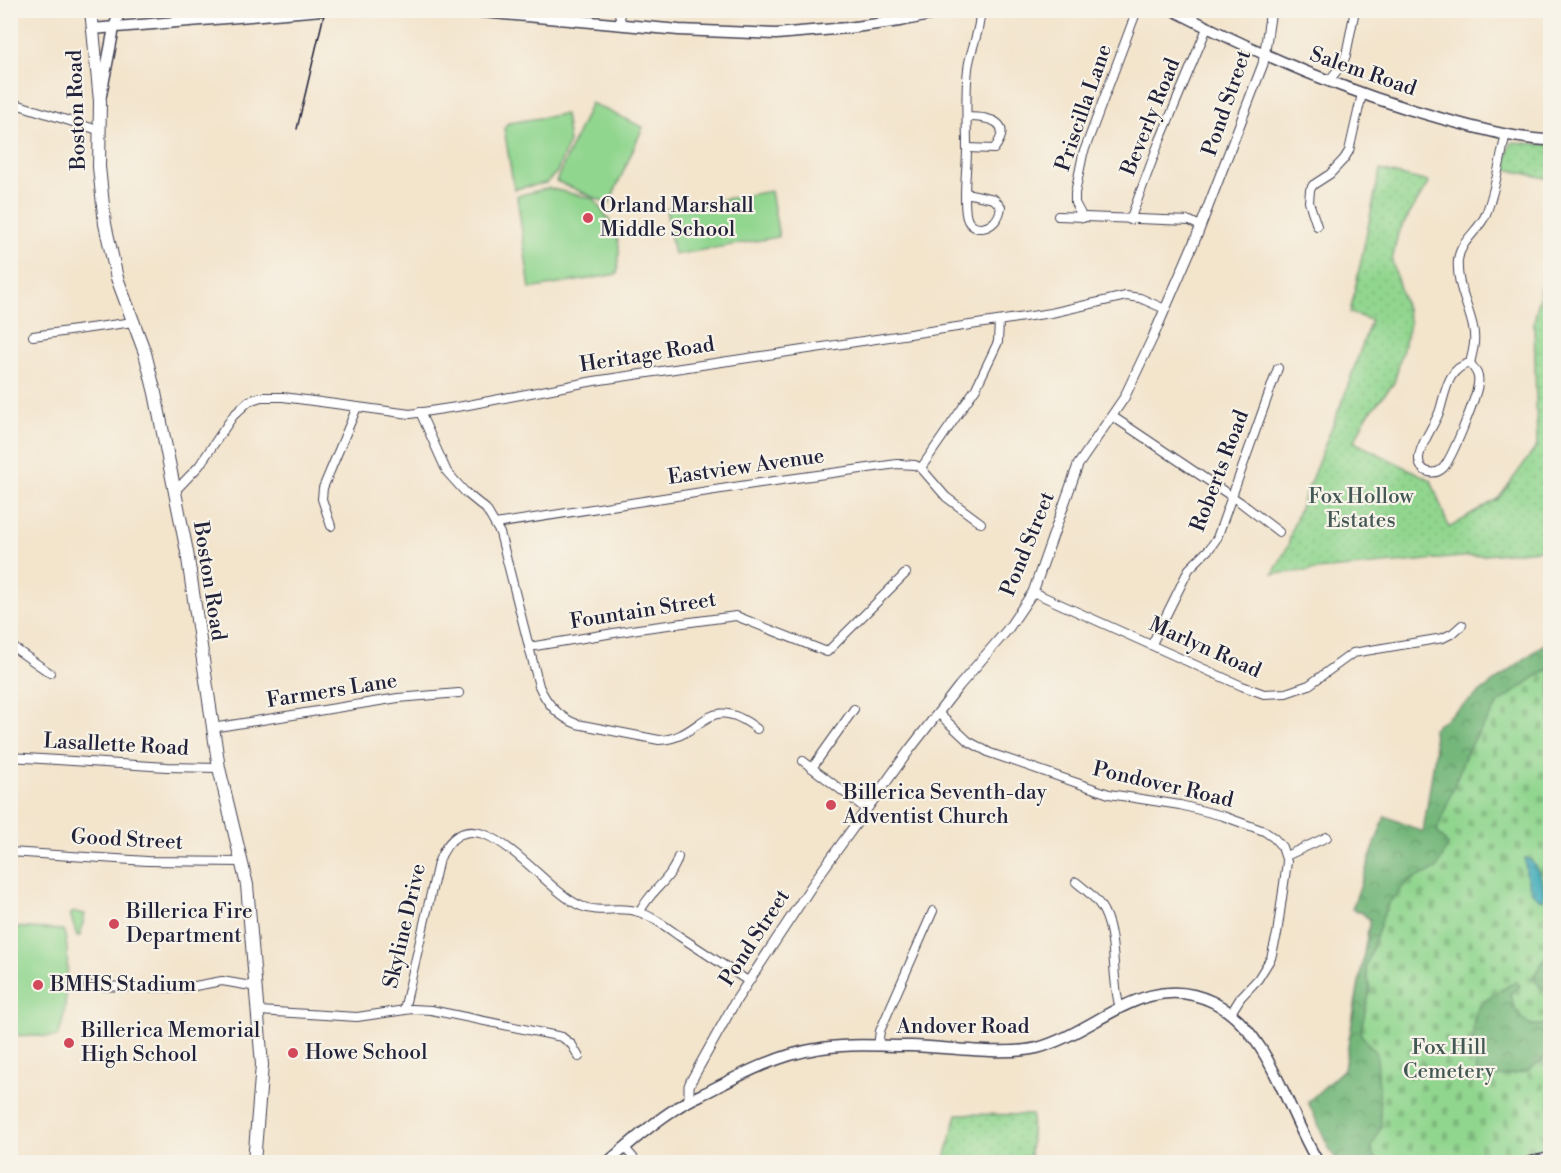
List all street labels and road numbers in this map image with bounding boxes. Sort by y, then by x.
street label: Priscilla Lane [1050,41,1118,175]
street label: Salem Road [1306,42,1420,102]
street label: Pond Street [1197,46,1257,159]
street label: Boston Road [62,49,92,172]
street label: Beverly Road [1115,54,1186,180]
street label: Heritage Road [578,331,716,378]
street label: Roberts Road [1185,407,1255,535]
street label: Eastview Avenue [666,443,826,491]
street label: Pond Street [995,487,1061,600]
street label: Boston Road [187,518,231,643]
street label: Fountain Street [568,587,719,635]
street label: Marlyn Road [1145,612,1265,684]
street label: Farmers Lane [265,668,399,714]
street label: Lasallette Road [43,728,190,762]
street label: Pondover Road [1090,756,1236,814]
street label: Good Street [70,824,184,856]
street label: Skyline Drive [378,861,432,991]
street label: Pond Street [714,884,796,991]
street label: Andover Road [895,1014,1030,1040]

